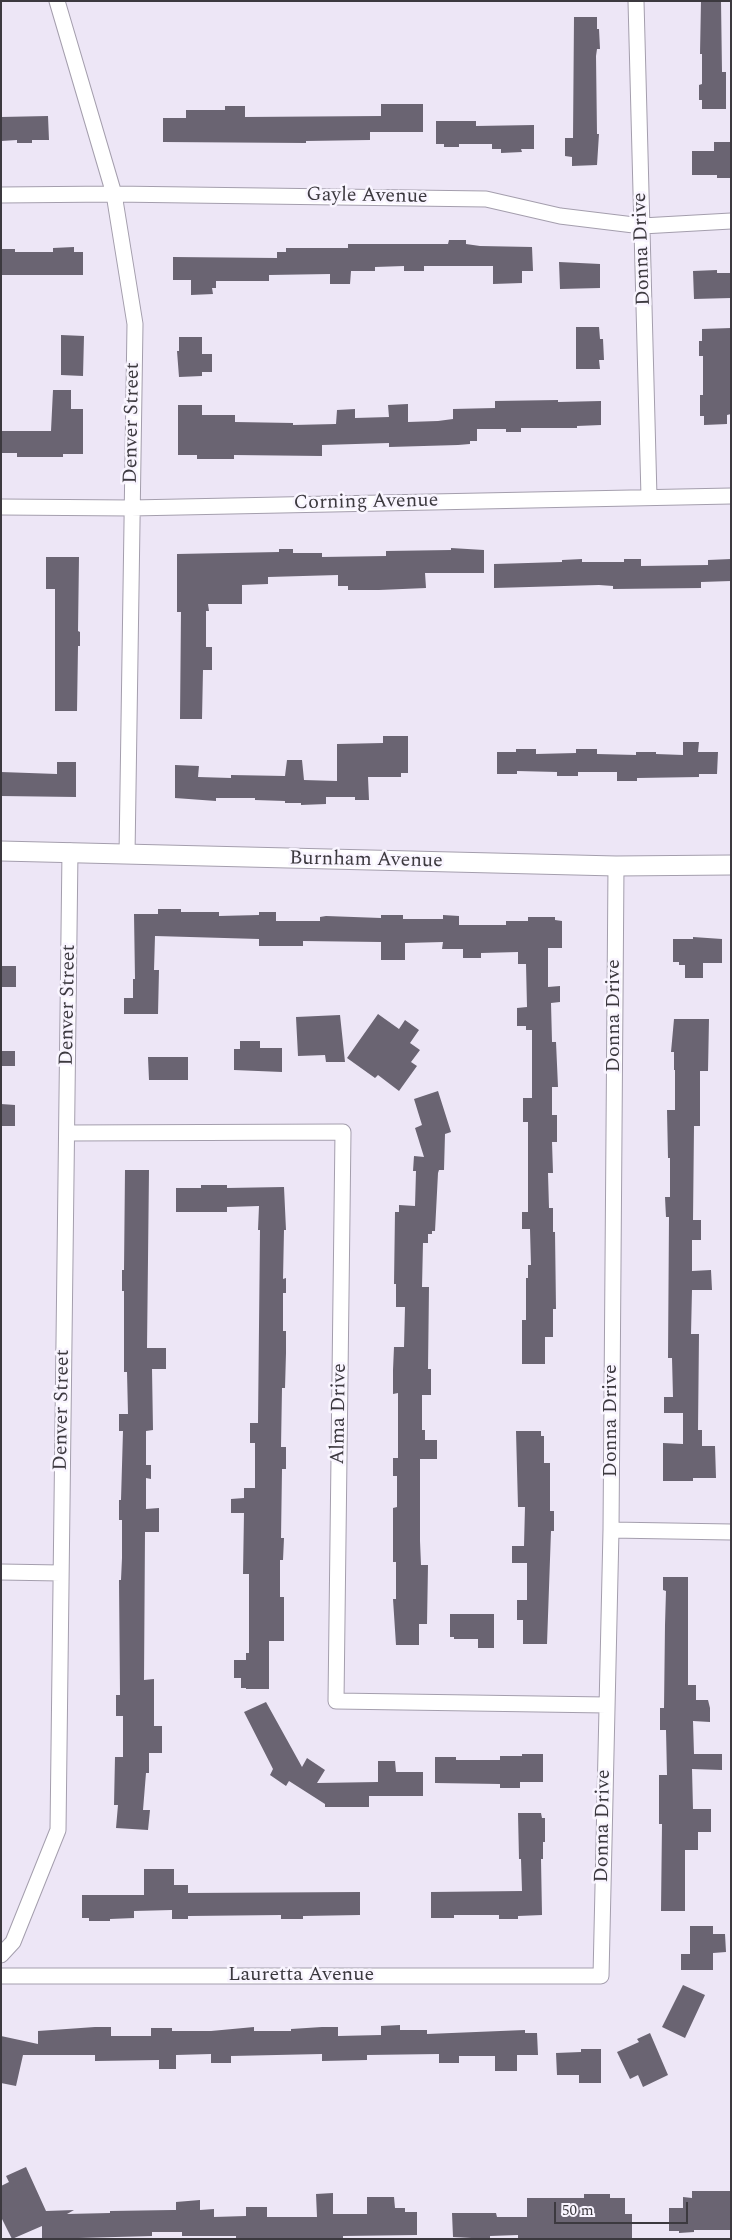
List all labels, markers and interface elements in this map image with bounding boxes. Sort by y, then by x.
street label: Gayle Avenue [306,184,428,210]
street label: Donna Drive [629,192,657,306]
street label: Denver Street [120,362,146,484]
street label: Corning Avenue [294,490,438,516]
street label: Burnham Avenue [289,848,443,874]
street label: Denver Street [56,944,82,1066]
street label: Donna Drive [603,959,627,1073]
street label: Denver Street [50,1349,76,1471]
street label: Alma Drive [327,1363,353,1465]
street label: Donna Drive [600,1364,624,1478]
street label: Donna Drive [591,1769,617,1883]
street label: Lauretta Avenue [228,1964,374,1988]
scale bar [557,2192,691,2224]
text: 50 m [562,2199,594,2222]

